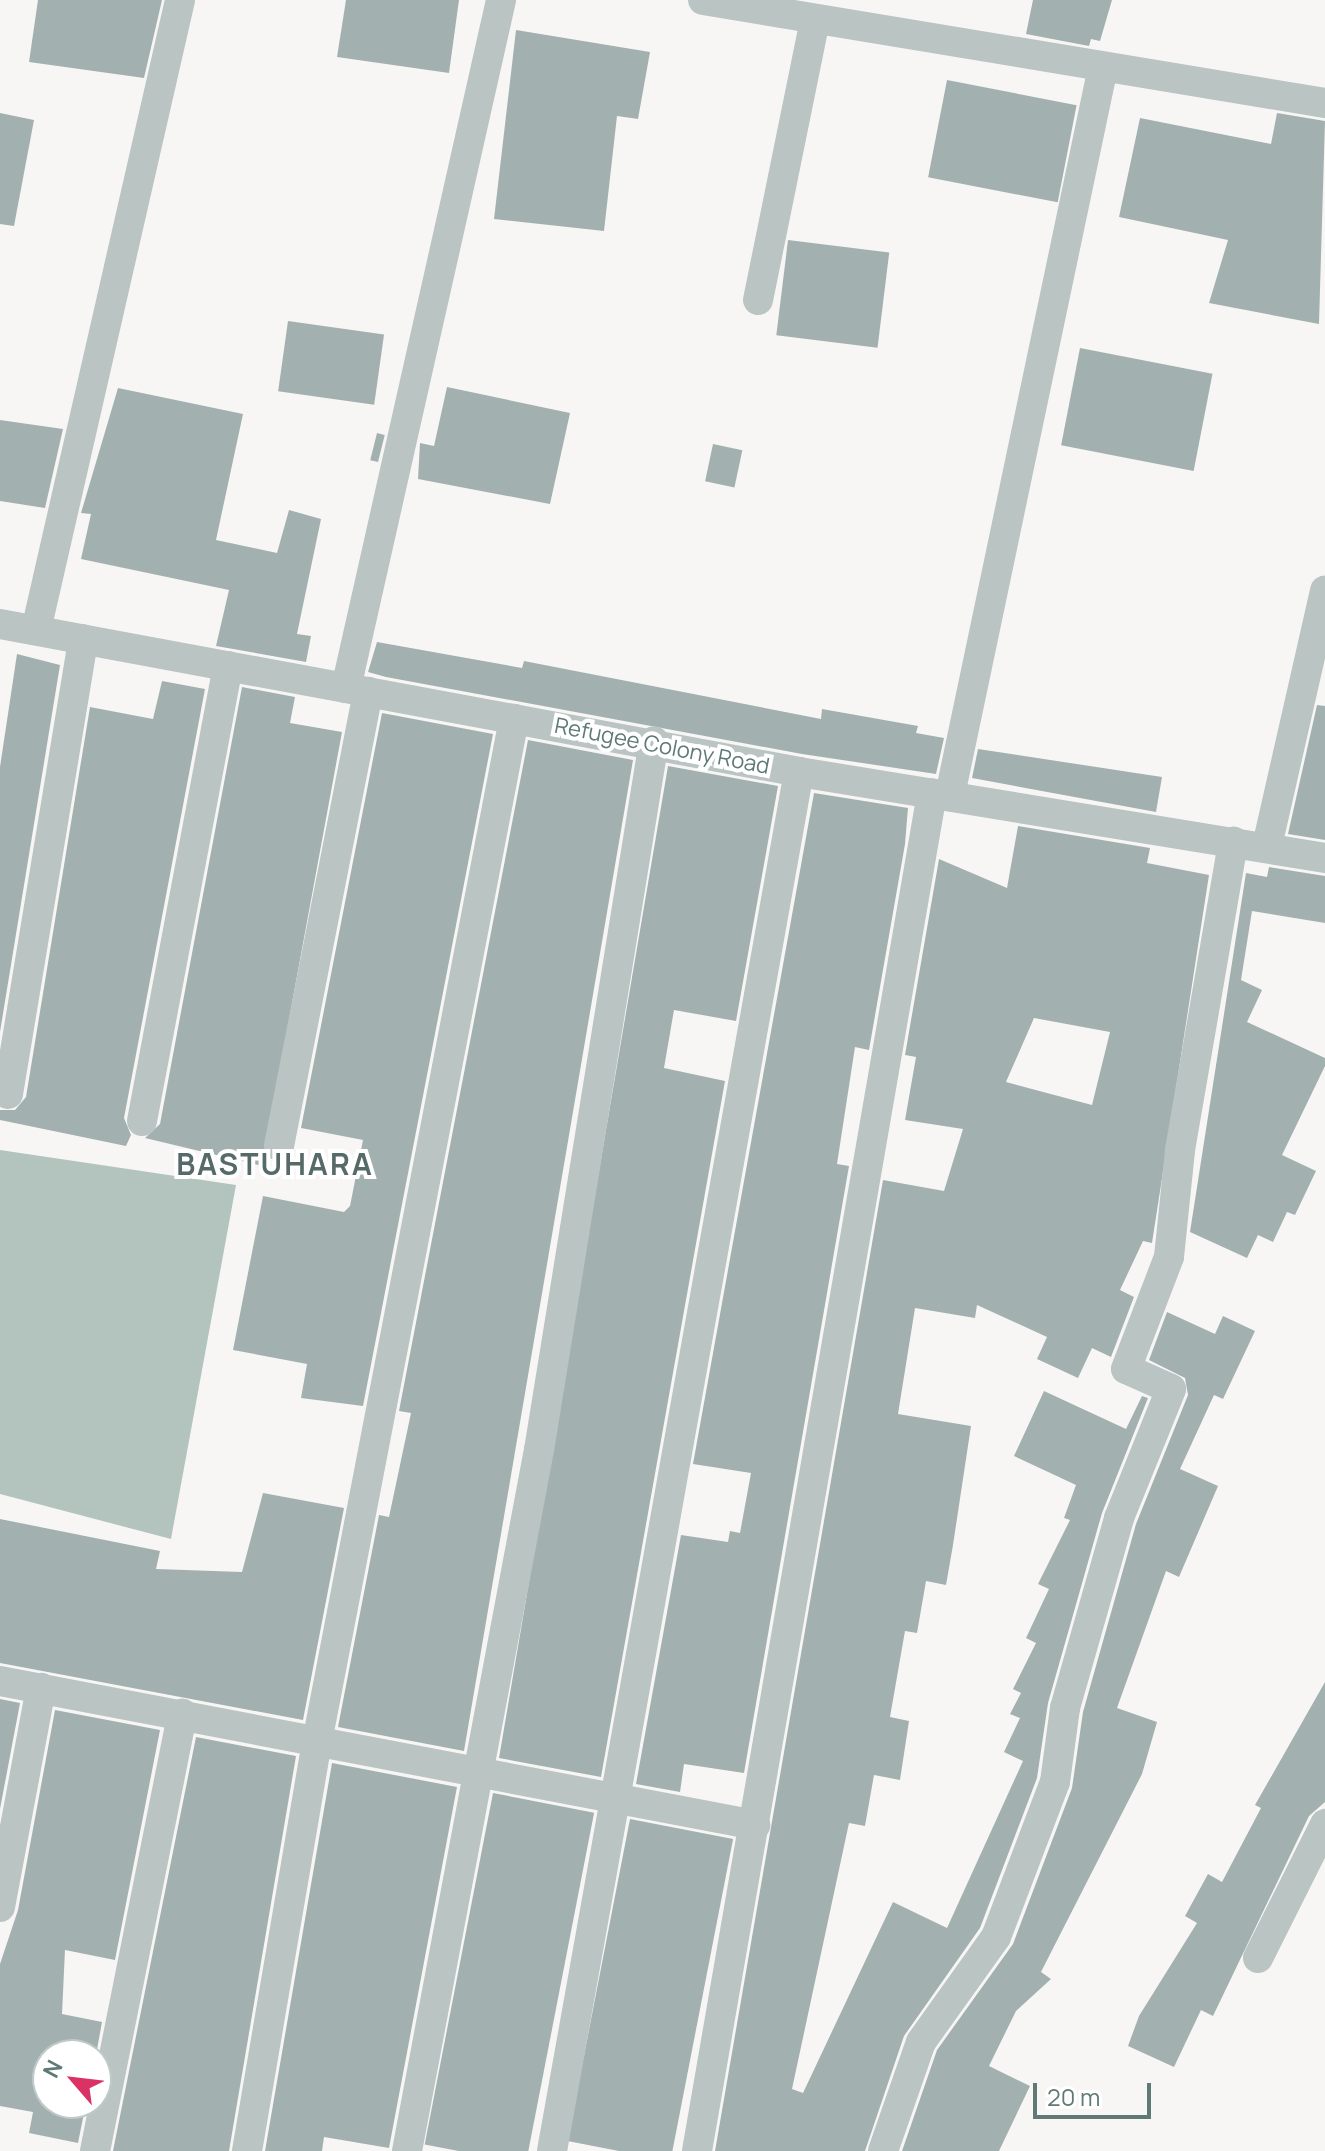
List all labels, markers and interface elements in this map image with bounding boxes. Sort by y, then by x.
street label: Refugee Colony Road [552,712,772,780]
district label: BASTUHARA [176,1146,374,1182]
north arrow [32,2039,112,2119]
text: N [36,2055,70,2083]
scale bar [1037,2067,1155,2117]
text: 20 m [1047,2080,1100,2113]

